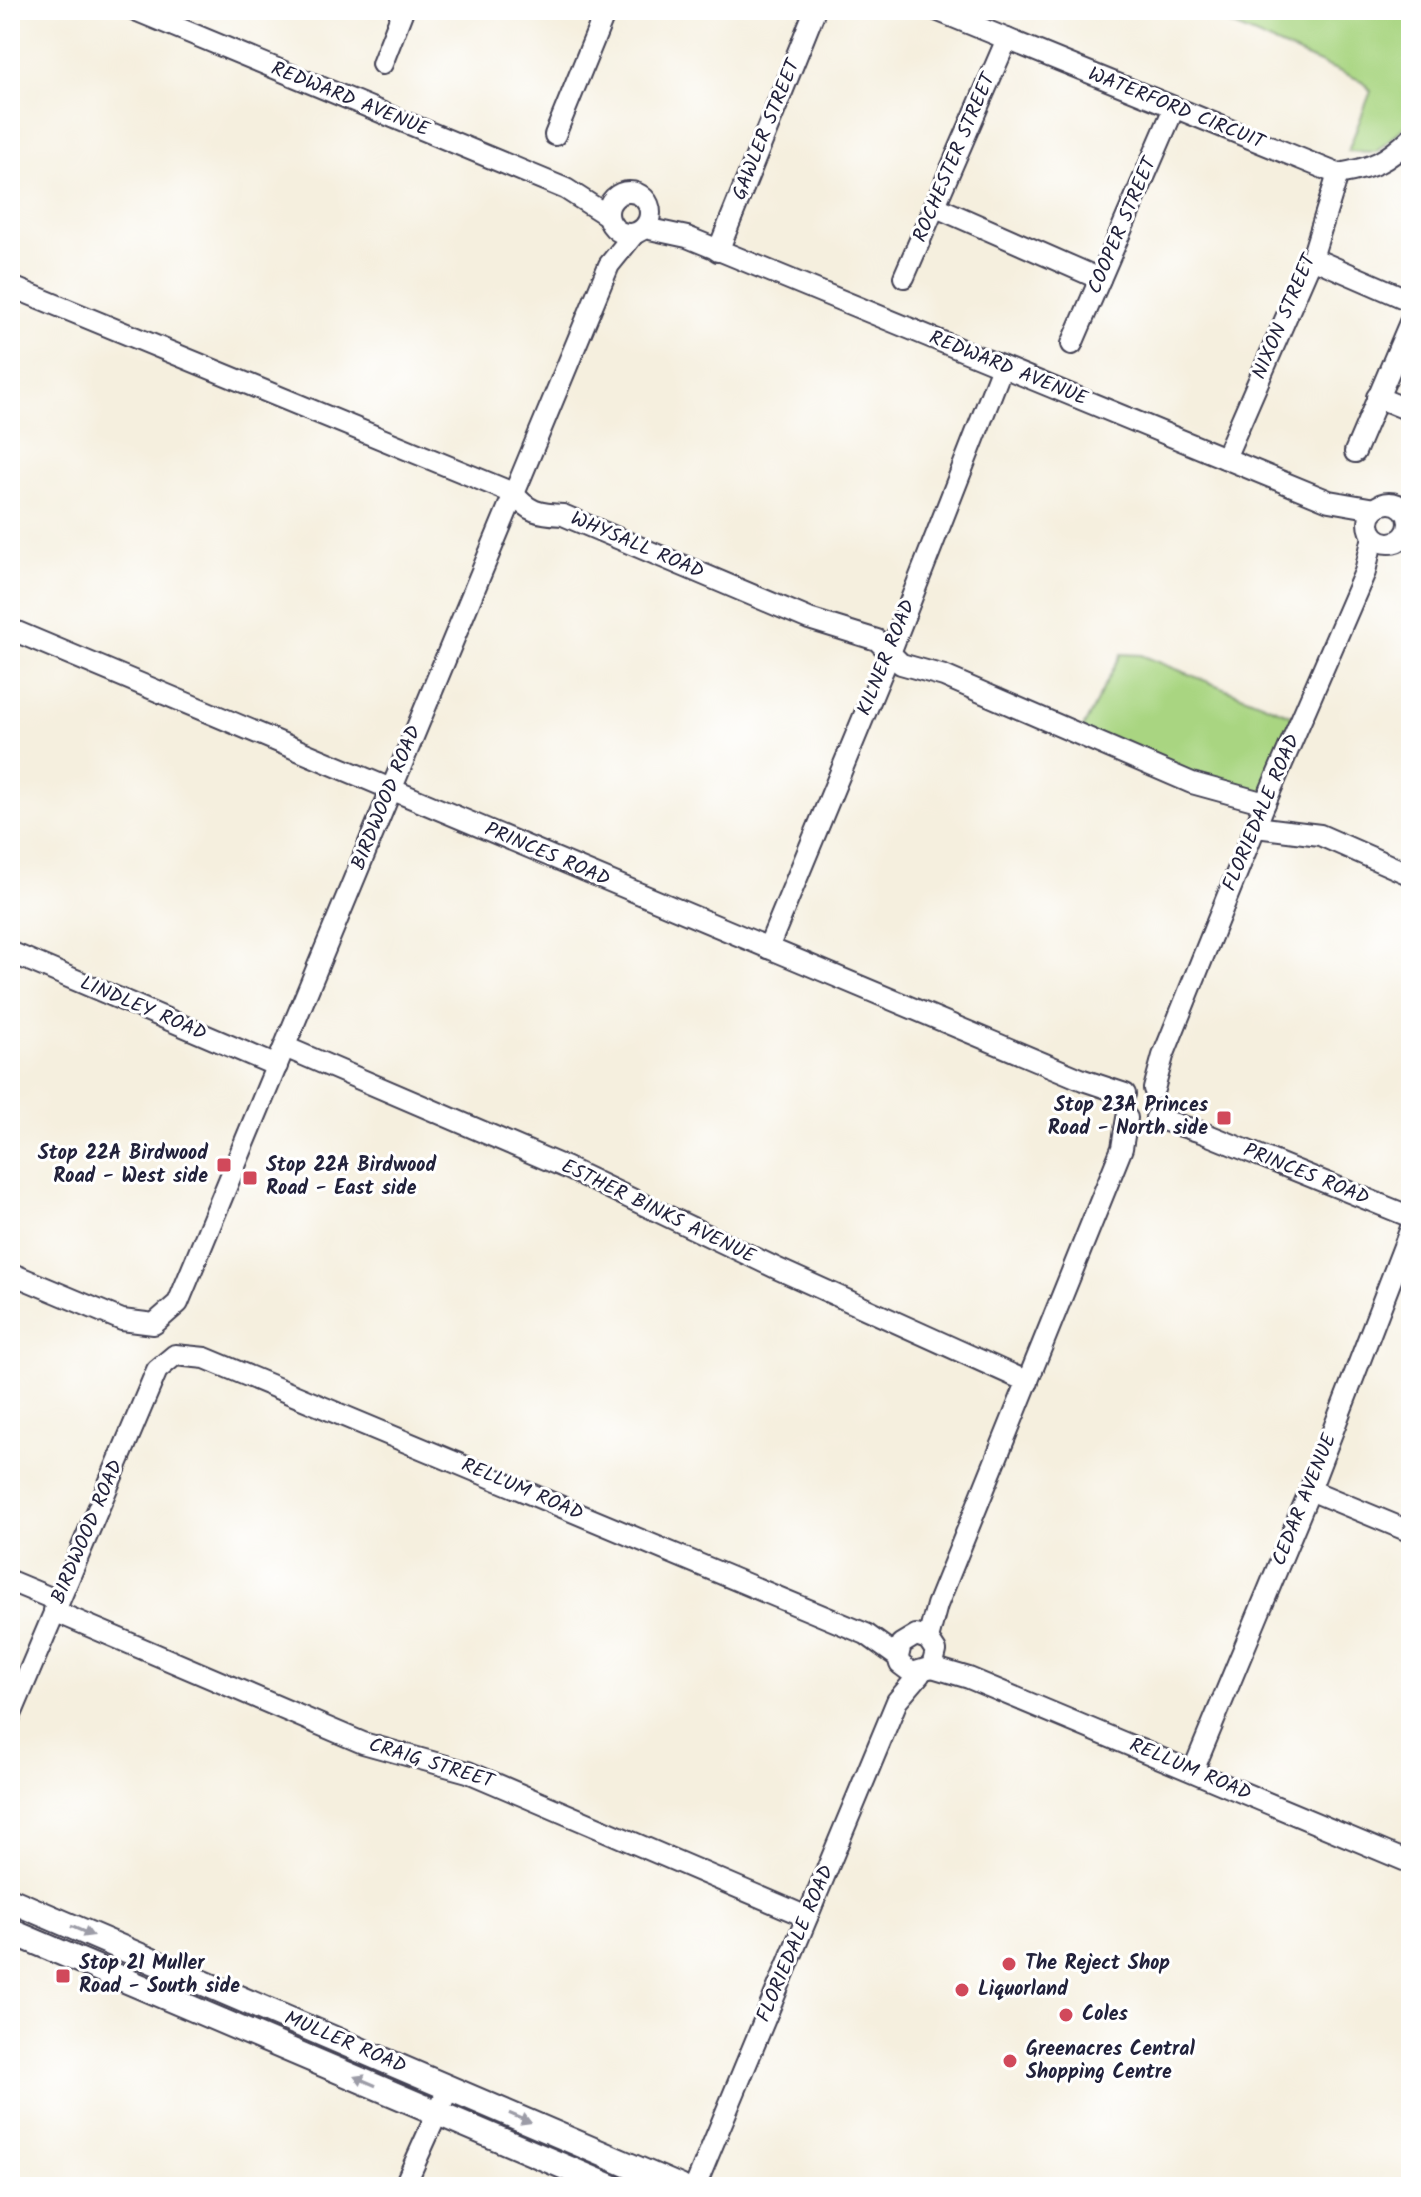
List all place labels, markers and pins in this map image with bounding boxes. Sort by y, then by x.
place label: Stop 23A Princes Road - North side [1048,1090,1209,1145]
marker: Stop 23A Princes Road - North side [1215,1109,1233,1127]
place label: Stop 22A Birdwood Road - West side [38,1138,209,1193]
place label: Stop 22A Birdwood Road - East side [266,1150,437,1205]
marker: Stop 22A Birdwood Road - West side [215,1156,233,1174]
marker: Stop 22A Birdwood Road - East side [241,1169,259,1187]
place label: Stop 21 Muller Road - South side [79,1948,240,2003]
place label: The Reject Shop [1025,1948,1170,1980]
marker: The Reject Shop [1000,1955,1018,1973]
marker: Stop 21 Muller Road - South side [54,1967,72,1985]
place label: Liquorland [978,1974,1069,2006]
marker: Liquorland [953,1981,971,1999]
place label: Coles [1082,1999,1129,2031]
marker: Coles [1057,2006,1075,2024]
place label: Greenacres Central Shopping Centre [1026,2034,1195,2089]
marker: Greenacres Central Shopping Centre [1001,2052,1019,2070]

